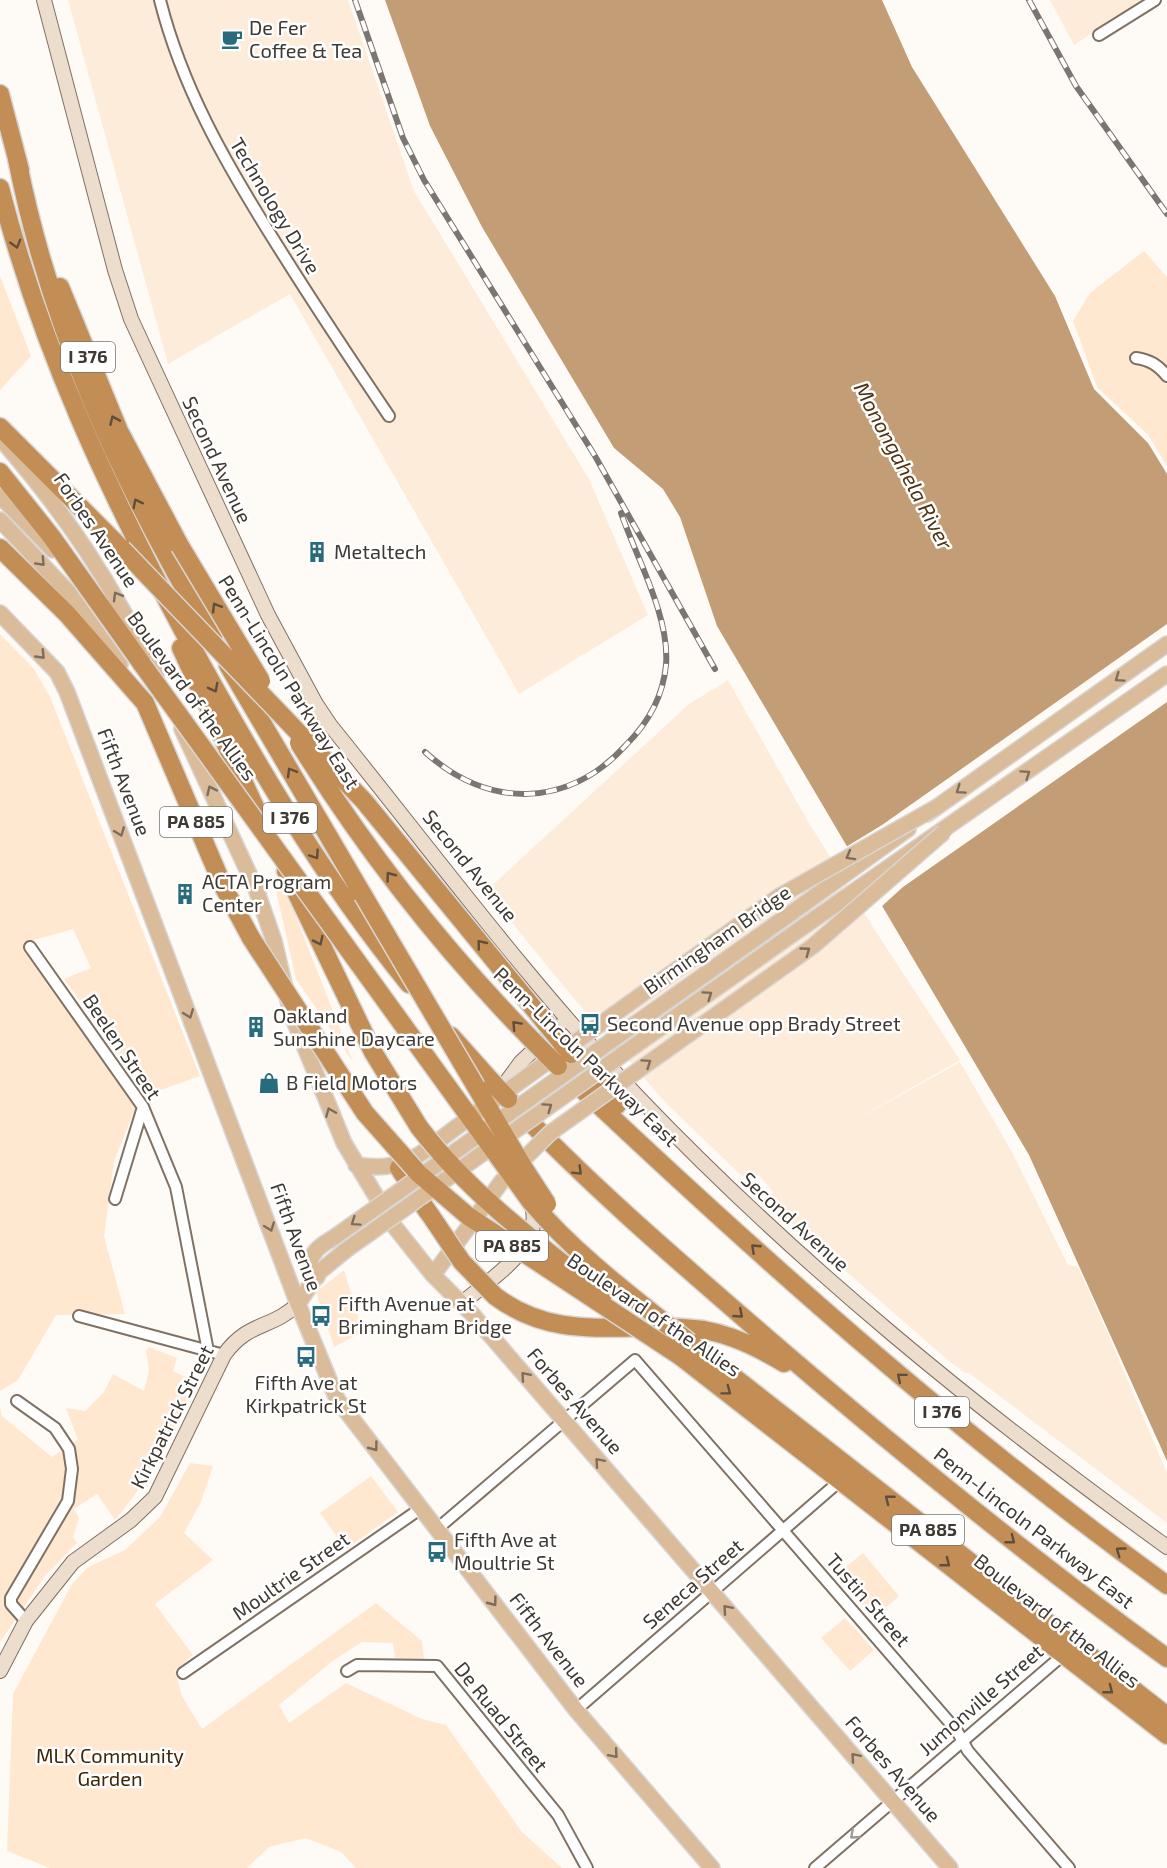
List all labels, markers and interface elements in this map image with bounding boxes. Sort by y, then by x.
place label: De Fer Coffee & Tea [249,15,362,62]
cafe icon: De Fer Coffee & Tea [220,27,244,51]
street label: Technology Drive [226,133,326,278]
one-way arrow [9,238,21,249]
road number: I 376 [61,342,115,372]
water label: Monongahela River [850,377,959,554]
street label: Second Avenue [178,392,258,527]
one-way arrow [110,415,122,426]
street label: Forbes Avenue [50,468,144,591]
one-way arrow [133,499,145,510]
place label: Metaltech [334,539,426,563]
building icon: Metaltech [305,540,329,564]
one-way arrow [34,555,45,565]
street label: Penn-Lincoln Parkway East [214,570,366,793]
one-way arrow [113,592,124,602]
one-way arrow [211,603,223,613]
street label: Boulevard of the Allies [123,606,262,785]
one-way arrow [33,648,44,659]
one-way arrow [1115,671,1126,682]
one-way arrow [207,682,218,692]
street label: Fifth Avenue [93,724,156,839]
one-way arrow [287,768,298,778]
one-way arrow [1020,770,1031,781]
one-way arrow [956,783,967,794]
one-way arrow [207,786,219,797]
road number: I 376 [263,803,317,833]
street label: Second Avenue [418,805,523,926]
road number: PA 885 [160,807,232,837]
one-way arrow [113,826,125,837]
one-way arrow [308,849,319,860]
one-way arrow [845,849,856,860]
place label: ACTA Program Center [202,869,331,916]
one-way arrow [386,872,397,883]
street label: Birmingham Bridge [638,879,795,999]
building icon: ACTA Program Center [173,882,197,906]
one-way arrow [312,934,324,945]
one-way arrow [478,940,489,951]
one-way arrow [800,947,811,958]
street label: Penn-Lincoln Parkway East [489,962,684,1151]
street label: Beelen Street [79,989,167,1104]
one-way arrow [701,991,712,1002]
place label: Oakland Sunshine Daycare [273,1003,435,1050]
one-way arrow [181,1008,194,1019]
place label: Second Avenue opp Brady Street [607,1011,901,1035]
bus stop icon: Second Avenue opp Brady Street [578,1012,602,1036]
building icon: Oakland Sunshine Daycare [244,1015,268,1039]
one-way arrow [512,1021,523,1031]
one-way arrow [641,1059,652,1070]
place label: B Field Motors [286,1070,417,1094]
shop icon: B Field Motors [257,1071,281,1095]
one-way arrow [542,1103,553,1114]
one-way arrow [325,1107,337,1118]
one-way arrow [571,1163,582,1174]
street label: Second Avenue [737,1166,855,1276]
street label: Fifth Avenue [266,1179,328,1294]
one-way arrow [350,1215,361,1226]
one-way arrow [263,1221,275,1232]
road number: PA 885 [476,1231,548,1261]
one-way arrow [751,1244,762,1255]
street label: Boulevard of the Allies [563,1247,746,1381]
place label: Fifth Avenue at Brimingham Bridge [338,1291,512,1338]
bus stop icon: Fifth Avenue at Brimingham Bridge [309,1304,333,1328]
one-way arrow [732,1307,743,1318]
street label: Kirkpatrick Street [125,1340,218,1492]
street label: Forbes Avenue [523,1342,628,1458]
bus stop icon: Fifth Ave at Kirkpatrick St [294,1345,318,1369]
place label: Fifth Ave at Kirkpatrick St [245,1370,367,1417]
one-way arrow [521,1372,532,1383]
one-way arrow [897,1374,908,1385]
one-way arrow [720,1384,731,1395]
road number: I 376 [915,1397,969,1427]
one-way arrow [366,1440,377,1451]
street label: Penn-Lincoln Parkway East [930,1442,1140,1613]
one-way arrow [595,1458,606,1469]
one-way arrow [885,1496,896,1507]
road number: PA 885 [892,1515,964,1545]
street label: Moultrie Street [227,1526,354,1624]
place label: Fifth Ave at Moultrie St [454,1527,557,1574]
street label: Seneca Street [637,1533,748,1633]
one-way arrow [1004,1533,1015,1544]
bus stop icon: Fifth Ave at Moultrie St [425,1540,449,1564]
one-way arrow [1115,1547,1126,1558]
street label: Tustin Street [822,1548,916,1651]
street label: Boulevard of the Allies [970,1548,1145,1692]
one-way arrow [939,1556,950,1567]
street label: Fifth Avenue [505,1587,594,1692]
one-way arrow [485,1595,496,1606]
one-way arrow [723,1605,734,1616]
street label: Jumonville Street [913,1638,1048,1760]
street label: De Ruad Street [450,1656,554,1777]
one-way arrow [1102,1683,1113,1694]
street label: Forbes Avenue [841,1710,946,1826]
park label: MLK Community Garden [36,1743,184,1790]
one-way arrow [607,1747,618,1758]
one-way arrow [851,1753,862,1764]
one-way arrow [850,1827,861,1838]

